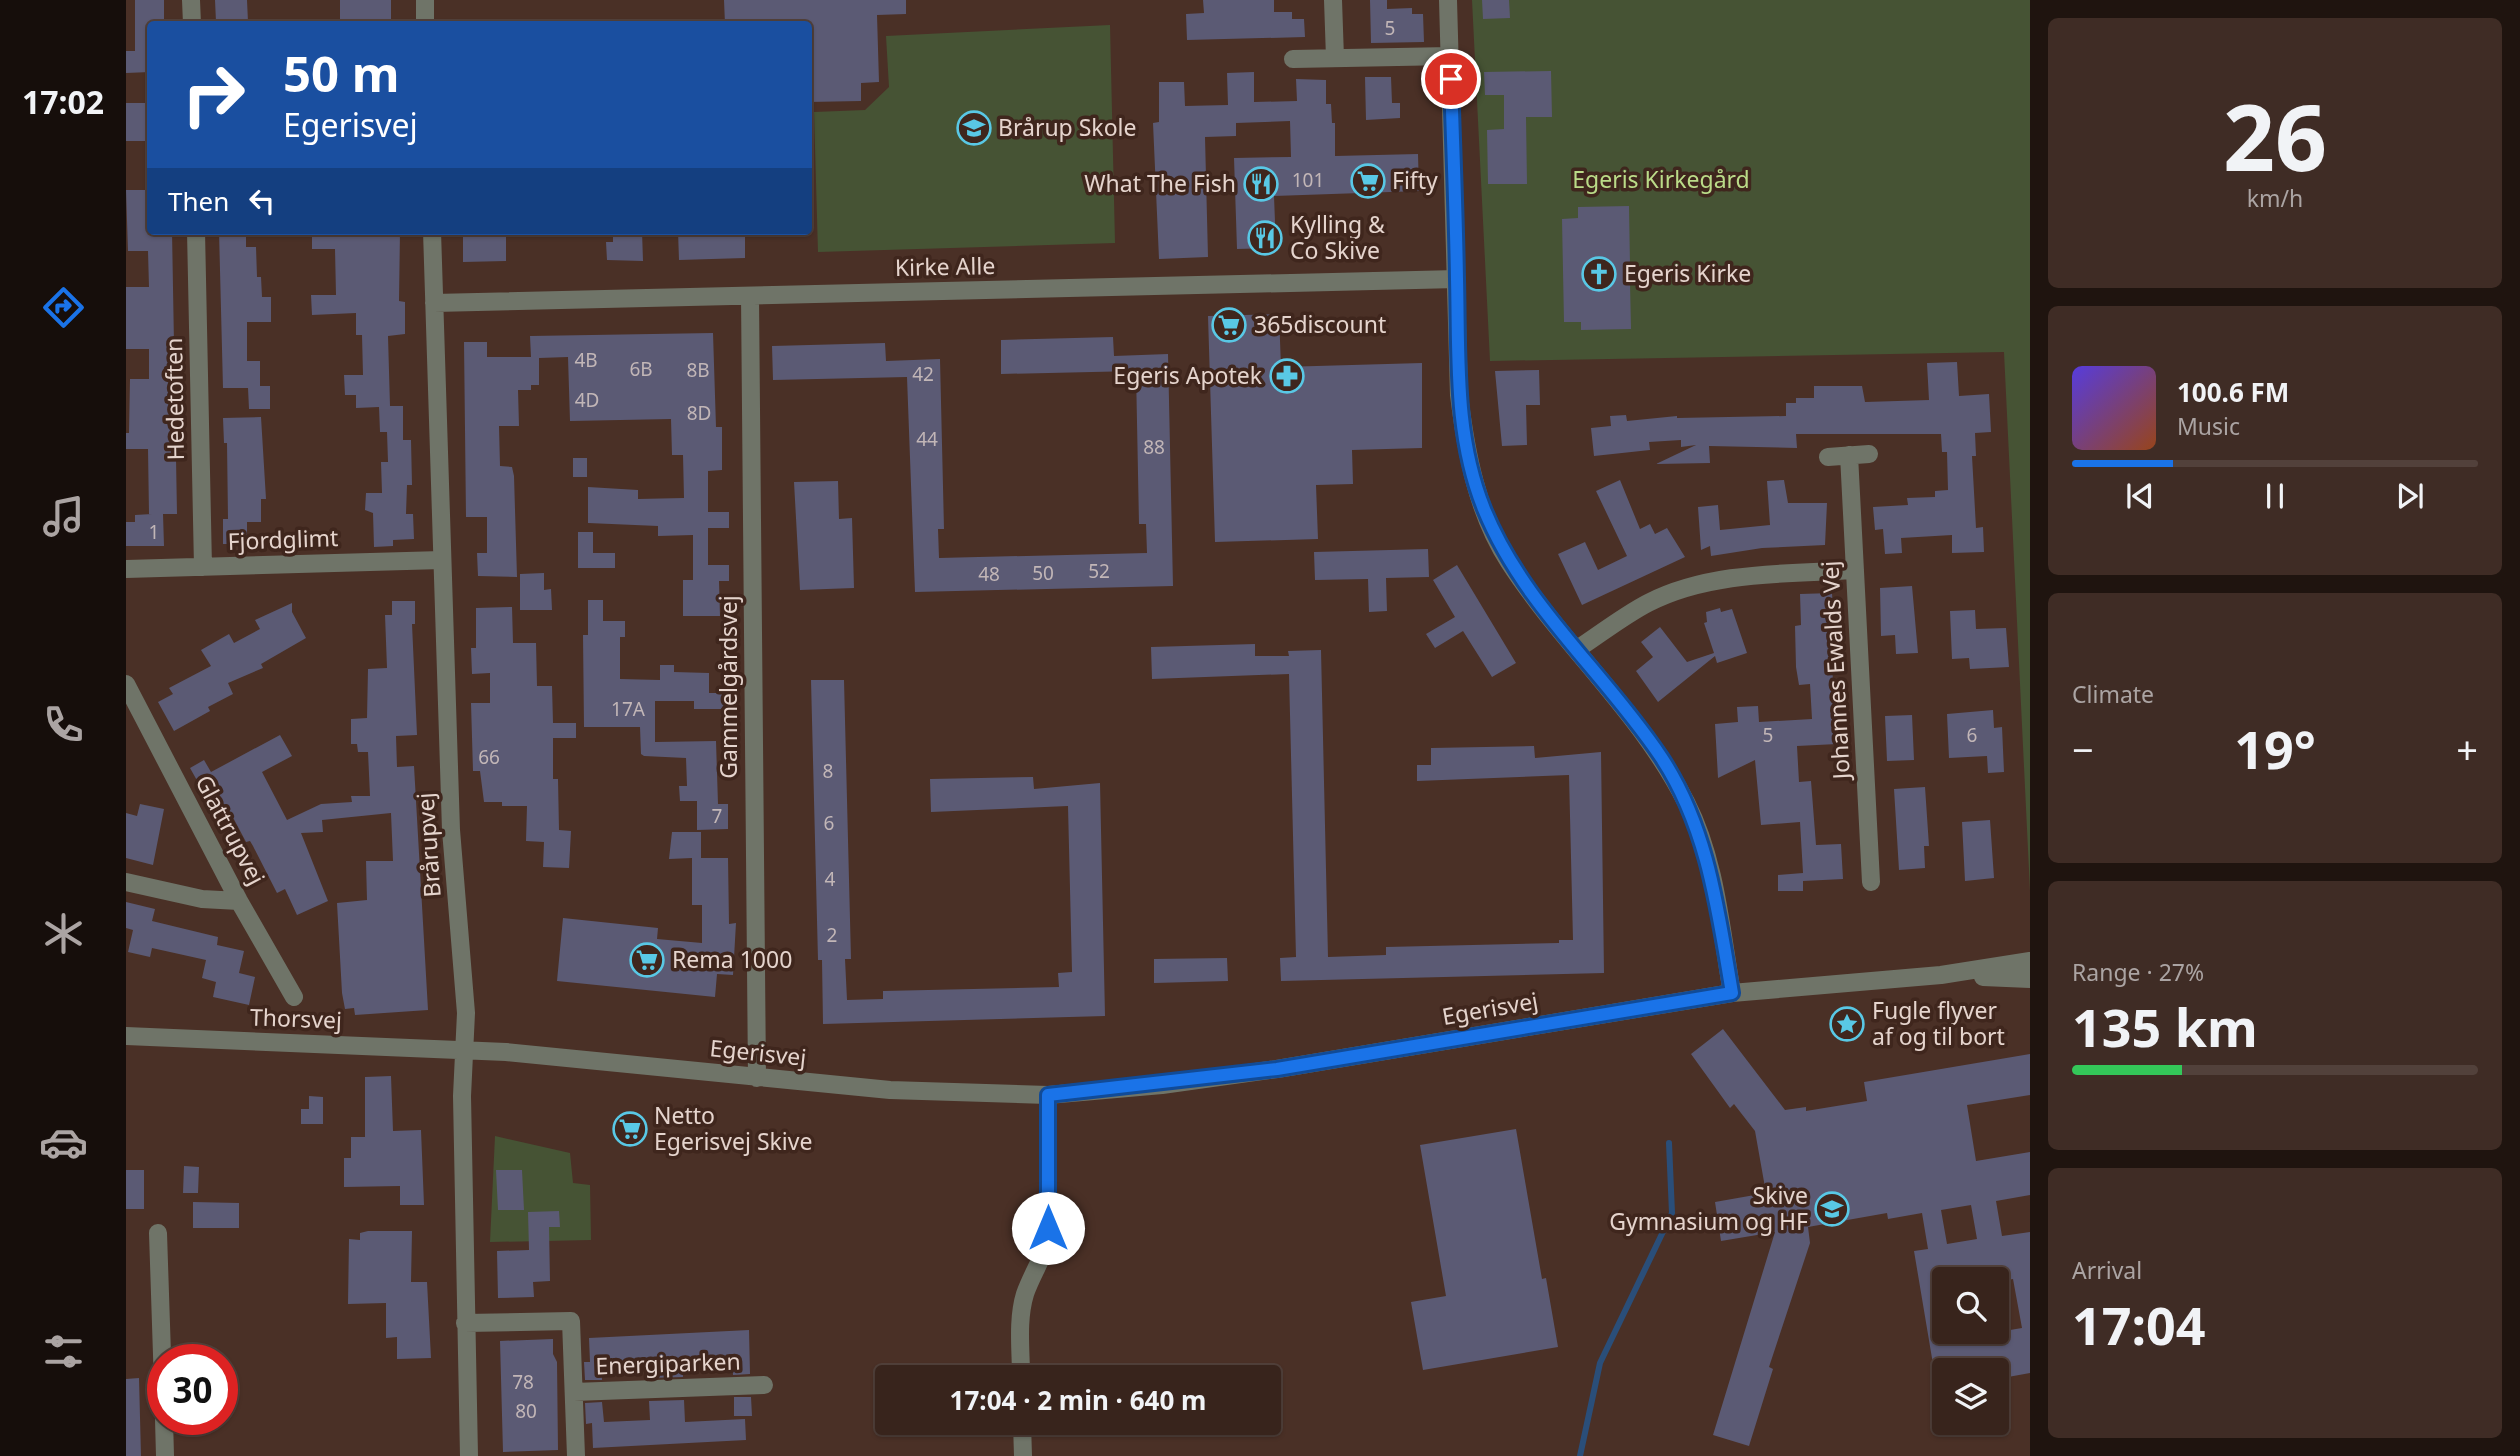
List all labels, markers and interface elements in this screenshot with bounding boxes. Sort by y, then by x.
house number: 5 [1385,15,1395,41]
text: 50 m [283,40,400,106]
icon: right [168,49,259,140]
pin [1421,49,1481,109]
icon: arrive [1432,60,1470,98]
text: 26 [2223,74,2327,198]
text: 17:02 [22,80,104,123]
text: Egerisvej [283,103,418,146]
school or university icon: Brårup Skole [955,109,993,147]
place label: Brårup Skole [998,111,1136,143]
supermarket icon: Fifty [1349,162,1387,200]
park label: Egeris Kirkegård [1572,163,1750,195]
place label: Fifty [1392,164,1438,196]
restaurant icon: What The Fish [1242,165,1280,203]
place label: What The Fish [1084,167,1236,199]
house number: 101 [1292,167,1324,193]
icon: left [243,182,281,220]
text: km/h [2247,182,2303,214]
text: Then [168,183,229,219]
place label: Kylling & Co Skive [1290,208,1385,266]
restaurant icon: Kylling & Co Skive [1246,219,1284,257]
street label: Kirke Alle [894,249,995,283]
church icon: Egeris Kirke [1580,255,1618,293]
place label: Egeris Kirke [1624,257,1751,289]
icon: directions [39,283,88,332]
supermarket icon: 365discount [1210,306,1248,344]
place label: 365discount [1254,308,1386,340]
street label: Hedetoften [157,337,191,461]
house number: 4B [574,347,598,373]
house number: 6B [629,356,653,382]
house number: 8B [686,357,710,383]
pharmacy icon: Egeris Apotek [1268,357,1306,395]
place label: Egeris Apotek [1113,359,1263,391]
house number: 42 [912,361,934,387]
text: 100.6 FM [2177,374,2289,410]
house number: 4D [575,387,599,413]
house number: 8D [687,400,711,426]
text: Music [2177,410,2240,442]
house number: 44 [916,426,938,452]
house number: 88 [1143,434,1165,460]
icon: previous [2121,477,2159,515]
icon: pause [2256,477,2294,515]
icon: next [2391,477,2429,515]
icon: music [39,492,88,541]
house number: 1 [149,519,159,545]
street label: Fjordglimt [227,521,339,557]
house number: 52 [1088,558,1110,584]
house number: 50 [1032,560,1054,586]
street label: Johannes Ewalds Vej [1813,560,1857,782]
house number: 48 [978,561,1000,587]
street label: Gammelgårdsvej [712,595,744,779]
text: Climate [2072,678,2154,710]
house number: 17A [611,696,646,722]
icon: phone [39,700,88,749]
text: 19° [2234,713,2316,784]
house number: 5 [1763,722,1773,748]
house number: 6 [1967,722,1977,748]
text: − [2072,723,2094,775]
text: + [2456,723,2478,775]
house number: 66 [478,744,500,770]
house number: 8 [823,758,833,784]
street label: Glattrupvej [189,769,273,890]
street label: Brårupvej [408,792,448,899]
house number: 7 [712,803,722,829]
house number: 6 [824,810,834,836]
house number: 4 [825,866,836,892]
icon: climate [39,909,88,958]
house number: 2 [827,922,837,948]
supermarket icon: Rema 1000 [628,941,666,979]
place label: Rema 1000 [672,943,792,975]
text: Range · 27% [2072,956,2204,988]
street label: Egerisvej [1439,984,1540,1032]
text: 135 km [2072,991,2258,1062]
place label: Fugle flyver af og til bort [1872,994,2005,1052]
street label: Thorsvej [249,1000,343,1036]
place icon: Fugle flyver af og til bort [1828,1005,1866,1043]
street label: Egerisvej [708,1031,808,1073]
place label: Netto Egerisvej Skive [654,1099,812,1157]
supermarket icon: Netto Egerisvej Skive [611,1110,649,1148]
icon: car [39,1118,88,1167]
place label: Skive Gymnasium og HF [1609,1179,1808,1237]
school or university icon: Skive Gymnasium og HF [1813,1190,1851,1228]
position arrow [1011,1191,1085,1265]
text: Arrival [2072,1254,2142,1286]
map controls [1932,1267,2009,1435]
button: search [1932,1267,2009,1344]
text: 17:04 [2072,1289,2206,1360]
icon: filters [39,1327,88,1376]
speed limit sign: 30 [147,1344,238,1435]
street label: Energiparken [595,1344,741,1382]
button: layers [1932,1358,2009,1435]
house number: 78 [512,1369,534,1395]
text: 17:04 · 2 min · 640 m [950,1382,1206,1418]
house number: 80 [515,1398,537,1424]

